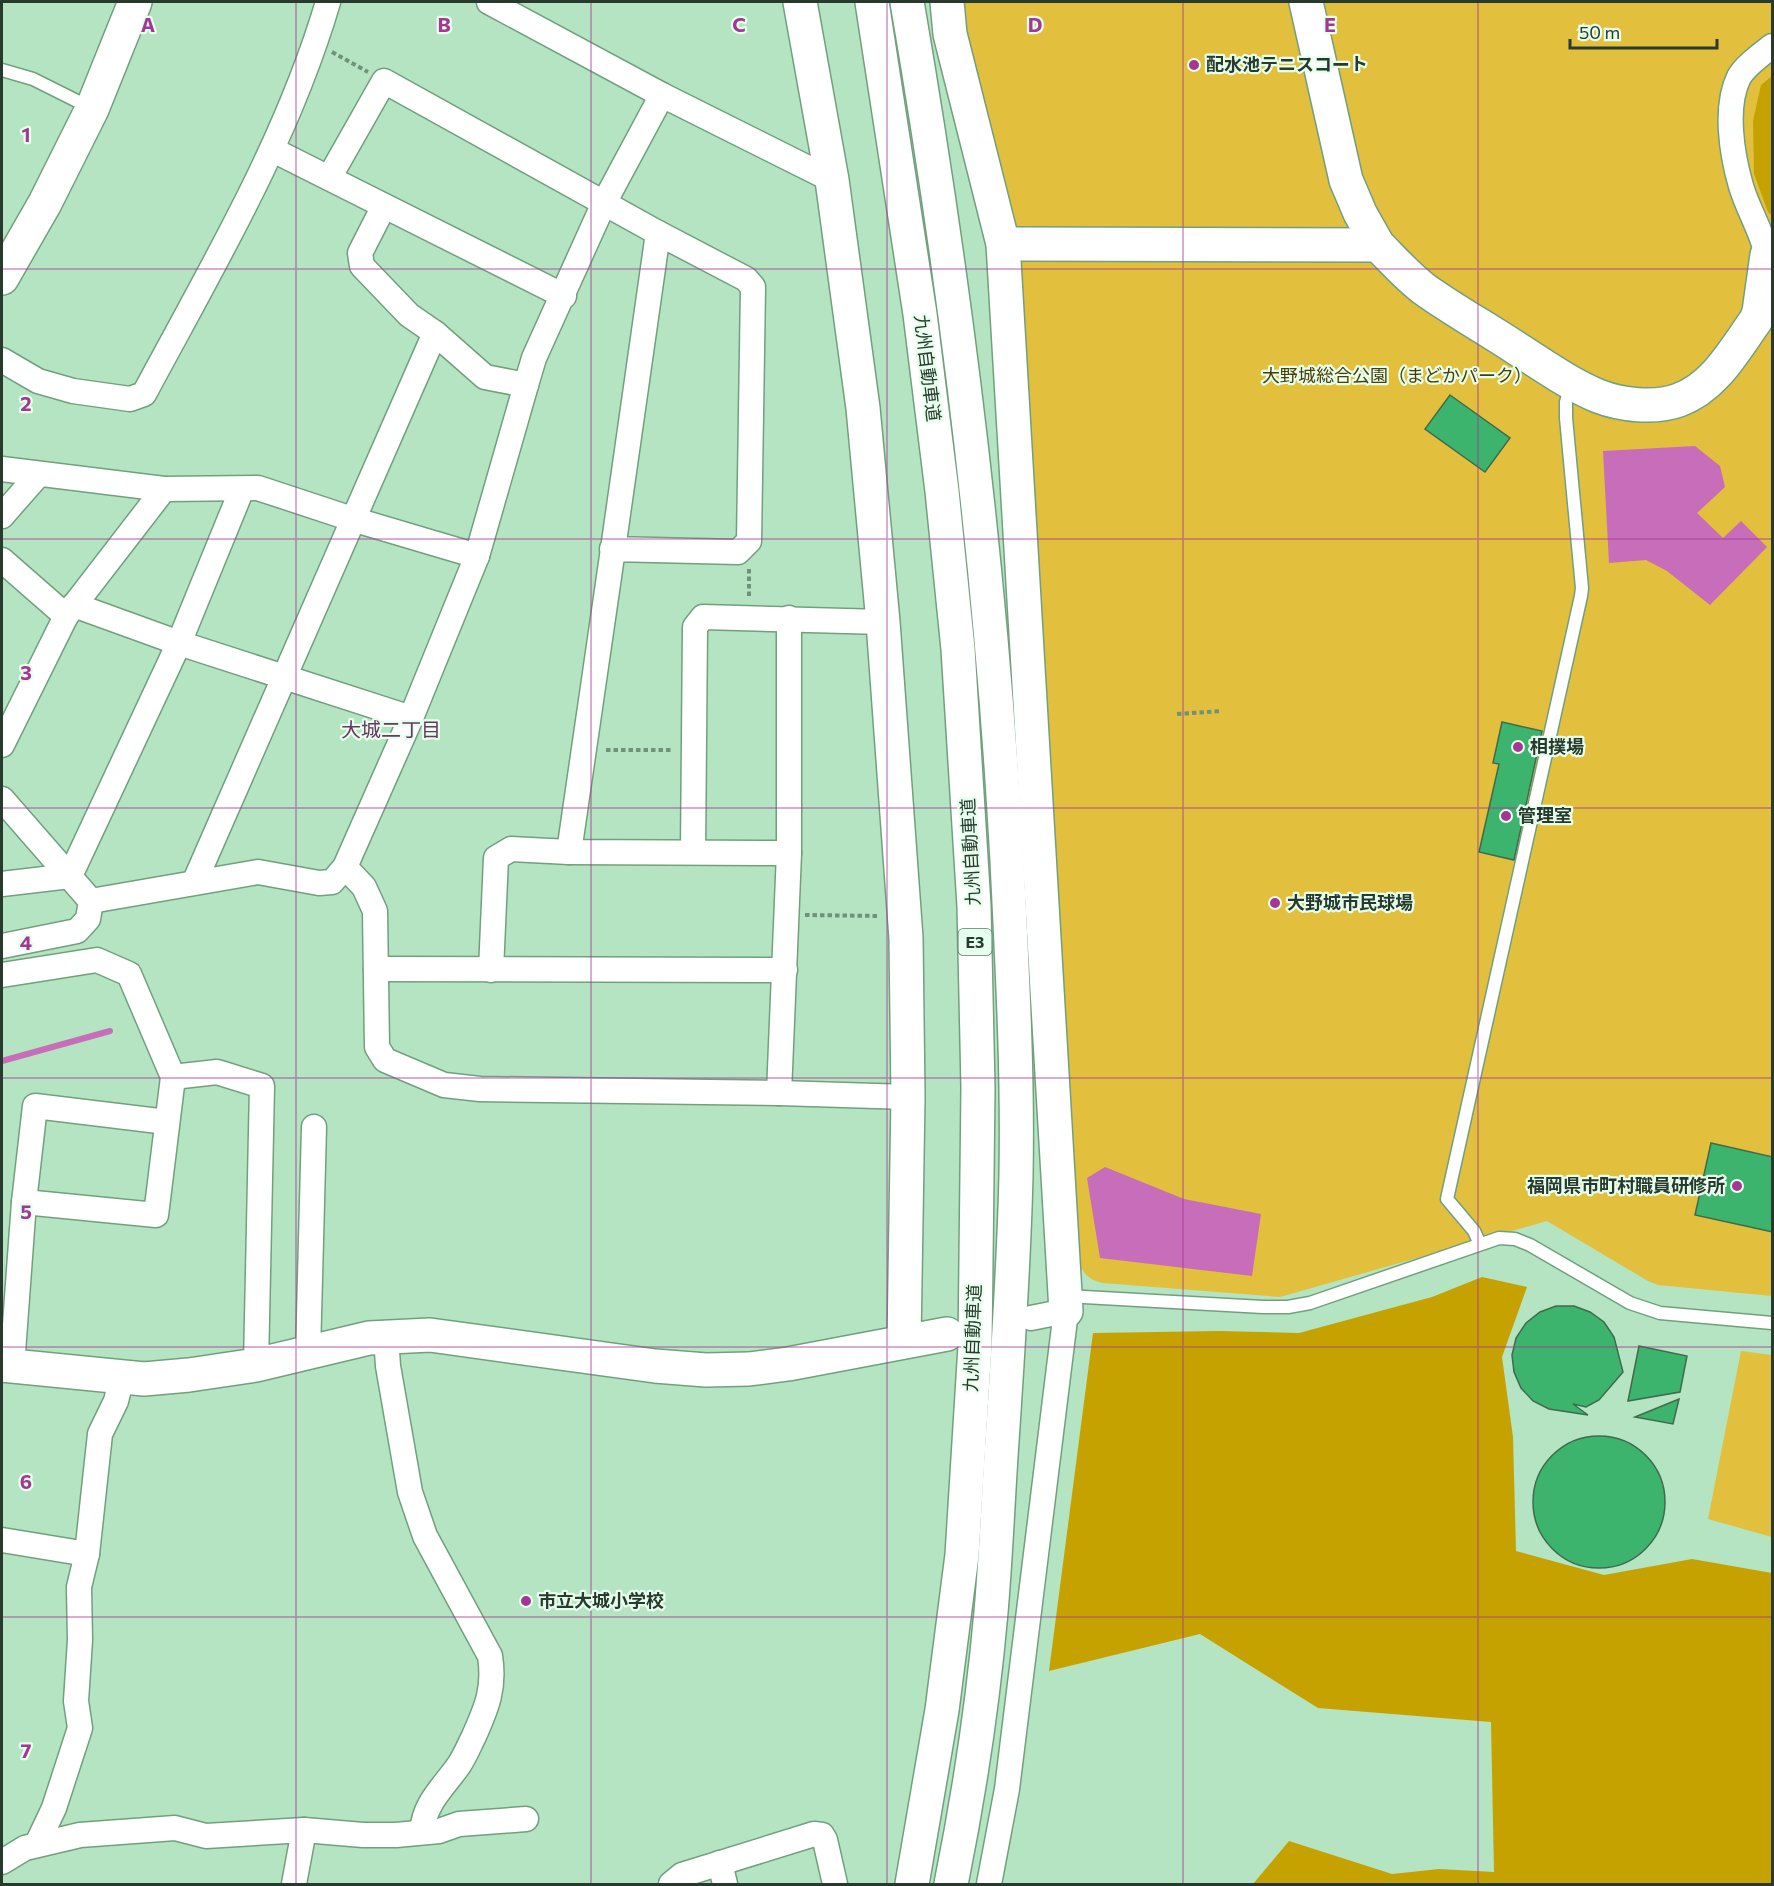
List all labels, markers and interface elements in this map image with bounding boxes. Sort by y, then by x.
text: A [141,12,155,36]
text: B [437,12,451,36]
text: C [732,12,746,36]
text: D [1028,12,1042,36]
text: E [1324,12,1336,36]
scale bar [1570,12,1717,50]
text: 50 m [1579,21,1620,43]
place label: 配水池テニスコート [1206,53,1368,75]
marker: 配水池テニスコート [1187,58,1201,72]
text: 1 [21,122,31,146]
street label: 九州自動車道 [910,313,945,423]
park label: 大野城総合公園（まどかパーク） [1262,364,1532,386]
text: 2 [20,391,32,415]
text: 3 [20,660,32,684]
district label: 大城二丁目 [341,717,441,741]
place label: 相撲場 [1530,735,1584,757]
marker: 相撲場 [1511,740,1525,754]
street label: 九州自動車道 [956,798,984,907]
place label: 管理室 [1518,804,1572,826]
marker: 管理室 [1499,809,1513,823]
place label: 大野城市民球場 [1287,891,1413,913]
marker: 大野城市民球場 [1268,896,1282,910]
road number: E3 [958,929,992,955]
text: 4 [20,930,32,954]
place label: 福岡県市町村職員研修所 [1527,1174,1725,1196]
marker: 福岡県市町村職員研修所 [1730,1179,1744,1193]
text: 5 [20,1199,32,1223]
street label: 九州自動車道 [959,1284,985,1392]
text: 6 [20,1469,32,1493]
place label: 市立大城小学校 [538,1589,664,1611]
marker: 市立大城小学校 [519,1594,533,1608]
text: 7 [21,1738,32,1762]

